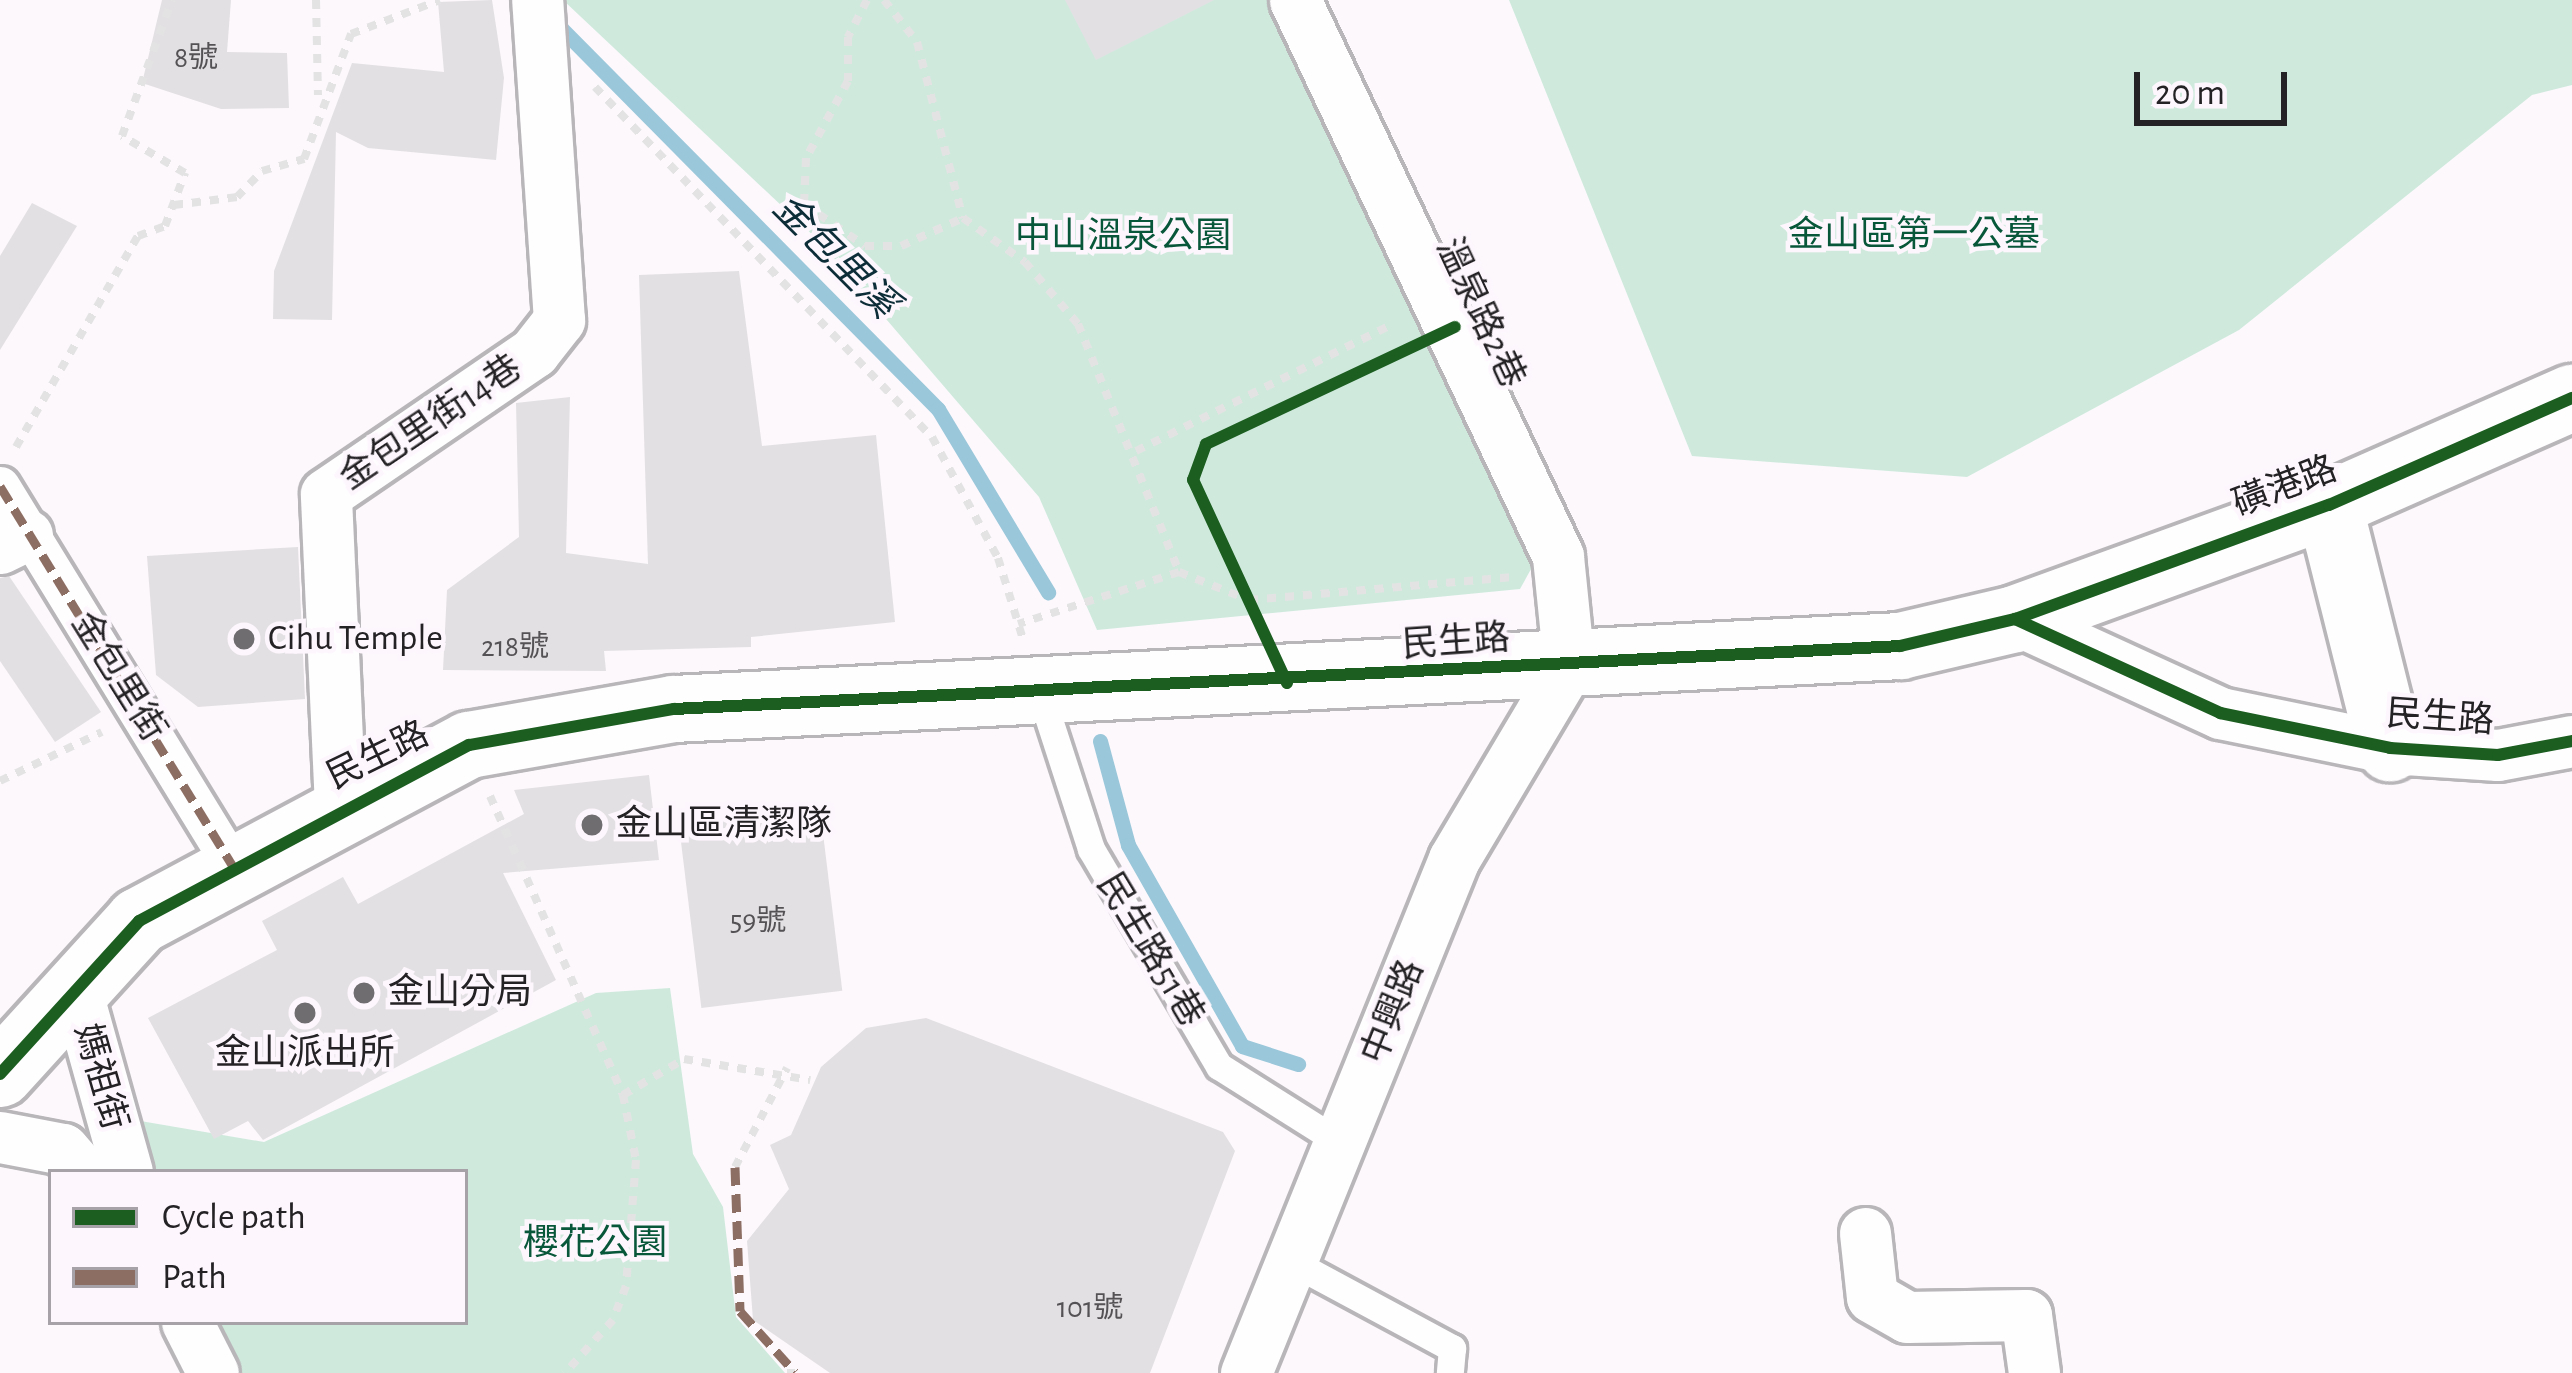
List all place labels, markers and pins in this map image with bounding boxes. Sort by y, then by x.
place label: Cihu Temple [268,617,443,661]
marker: Cihu Temple [231,626,257,652]
place label: 金山區清潔隊 [616,803,832,847]
marker: 金山區清潔隊 [579,812,605,838]
place label: 金山分局 [388,971,532,1015]
marker: 金山分局 [351,980,377,1006]
marker: 金山派出所 [292,1000,318,1026]
place label: 金山派出所 [215,1032,395,1076]

